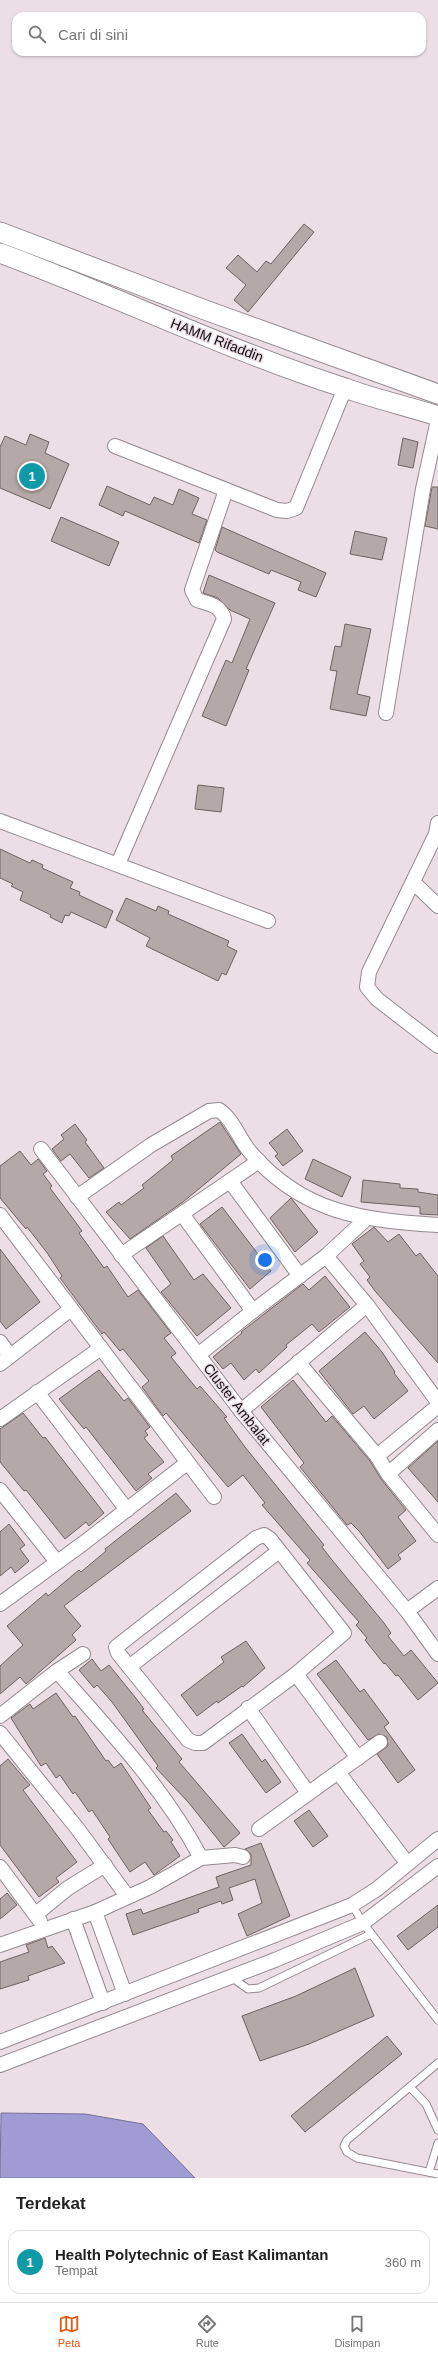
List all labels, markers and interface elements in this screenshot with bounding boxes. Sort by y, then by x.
search box [12,12,426,56]
icon: search [26,23,48,45]
text: Cari di sini [58,26,128,43]
street label: HAMM Rifaddin [168,315,266,365]
pin: 1 [19,461,45,491]
your location [255,1250,275,1270]
street label: Cluster Ambalat [200,1360,274,1448]
text: Terdekat [16,2194,86,2213]
text: Health Polytechnic of East Kalimantan [55,2246,328,2263]
text: 1 [26,2255,34,2270]
text: 360 m [385,2255,421,2270]
text: Tempat [55,2263,98,2278]
tab: Peta [58,2313,80,2349]
tab: Rute [196,2313,219,2349]
tab: Disimpan [334,2313,380,2349]

